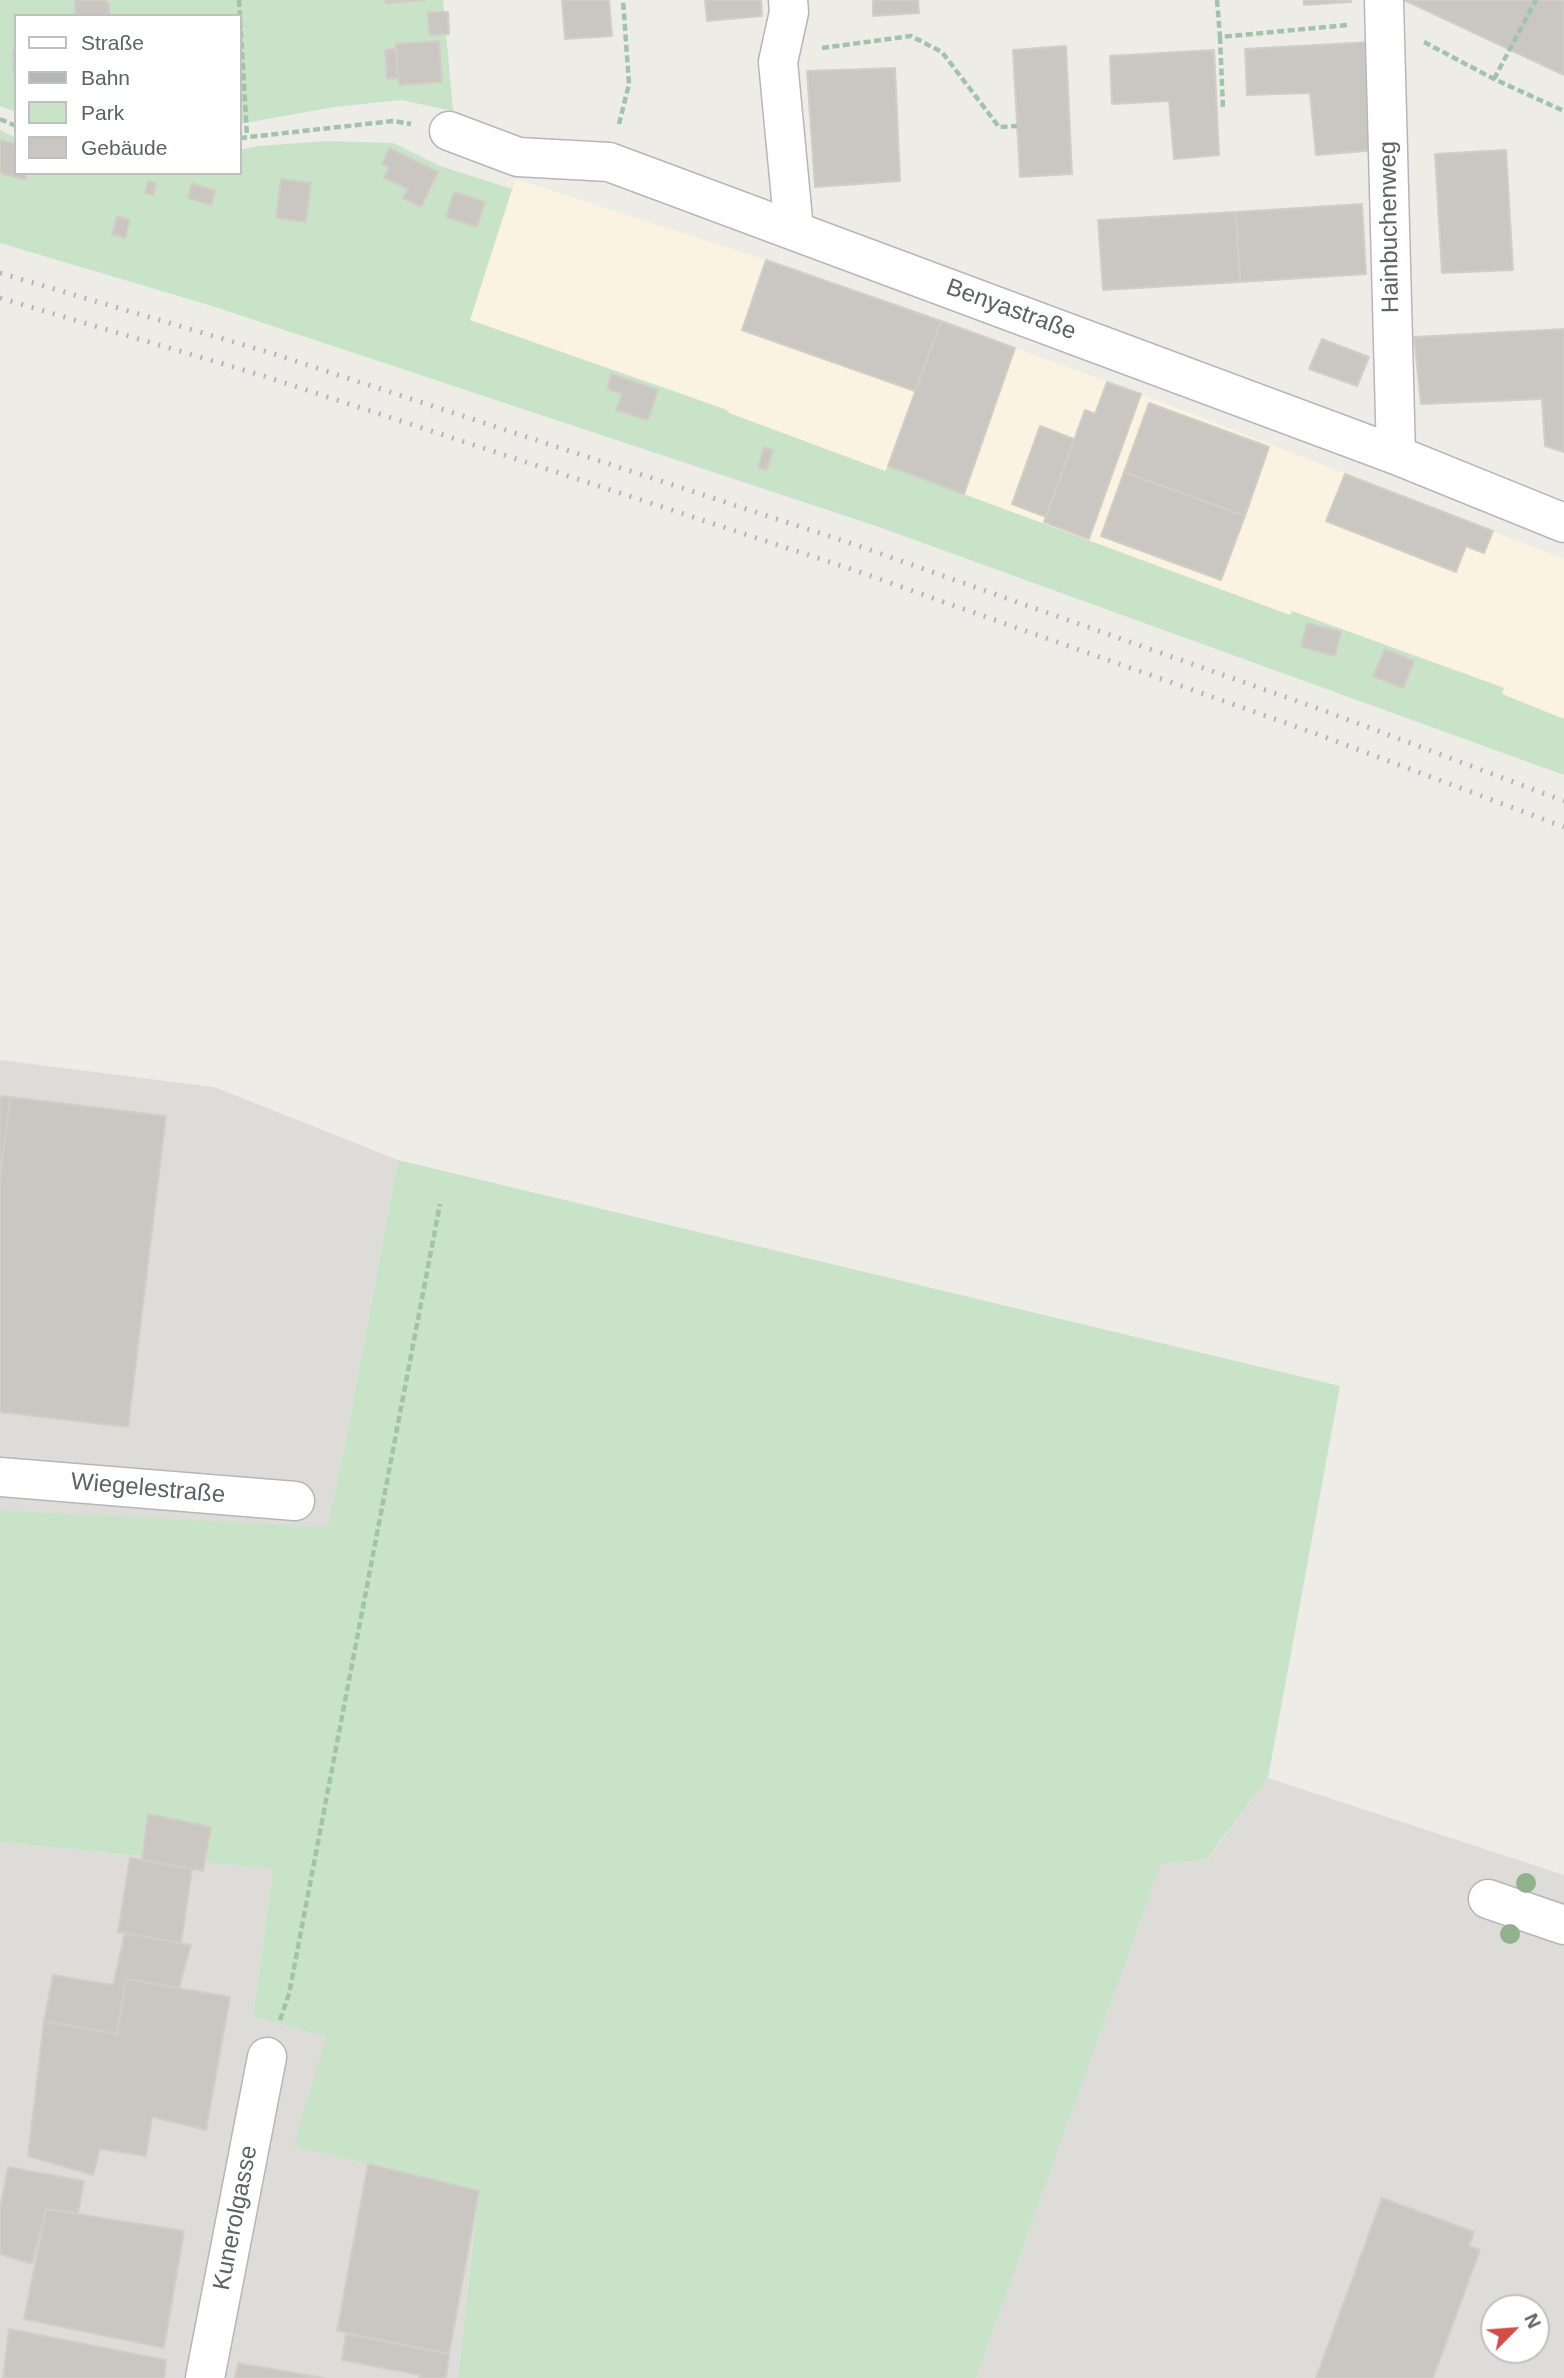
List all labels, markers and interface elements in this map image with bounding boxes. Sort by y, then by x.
legend [14,14,242,175]
text: Straße [81,31,144,54]
text: Bahn [81,66,130,89]
text: Park [81,101,124,124]
text: Gebäude [81,136,167,159]
street label: Hainbuchenweg [1374,141,1406,313]
street label: Benyastraße [942,273,1080,347]
street label: Wiegelestraße [70,1468,226,1510]
street label: Kunerolgasse [208,2143,264,2293]
north arrow [1480,2294,1550,2364]
text: N [1520,2310,1545,2331]

